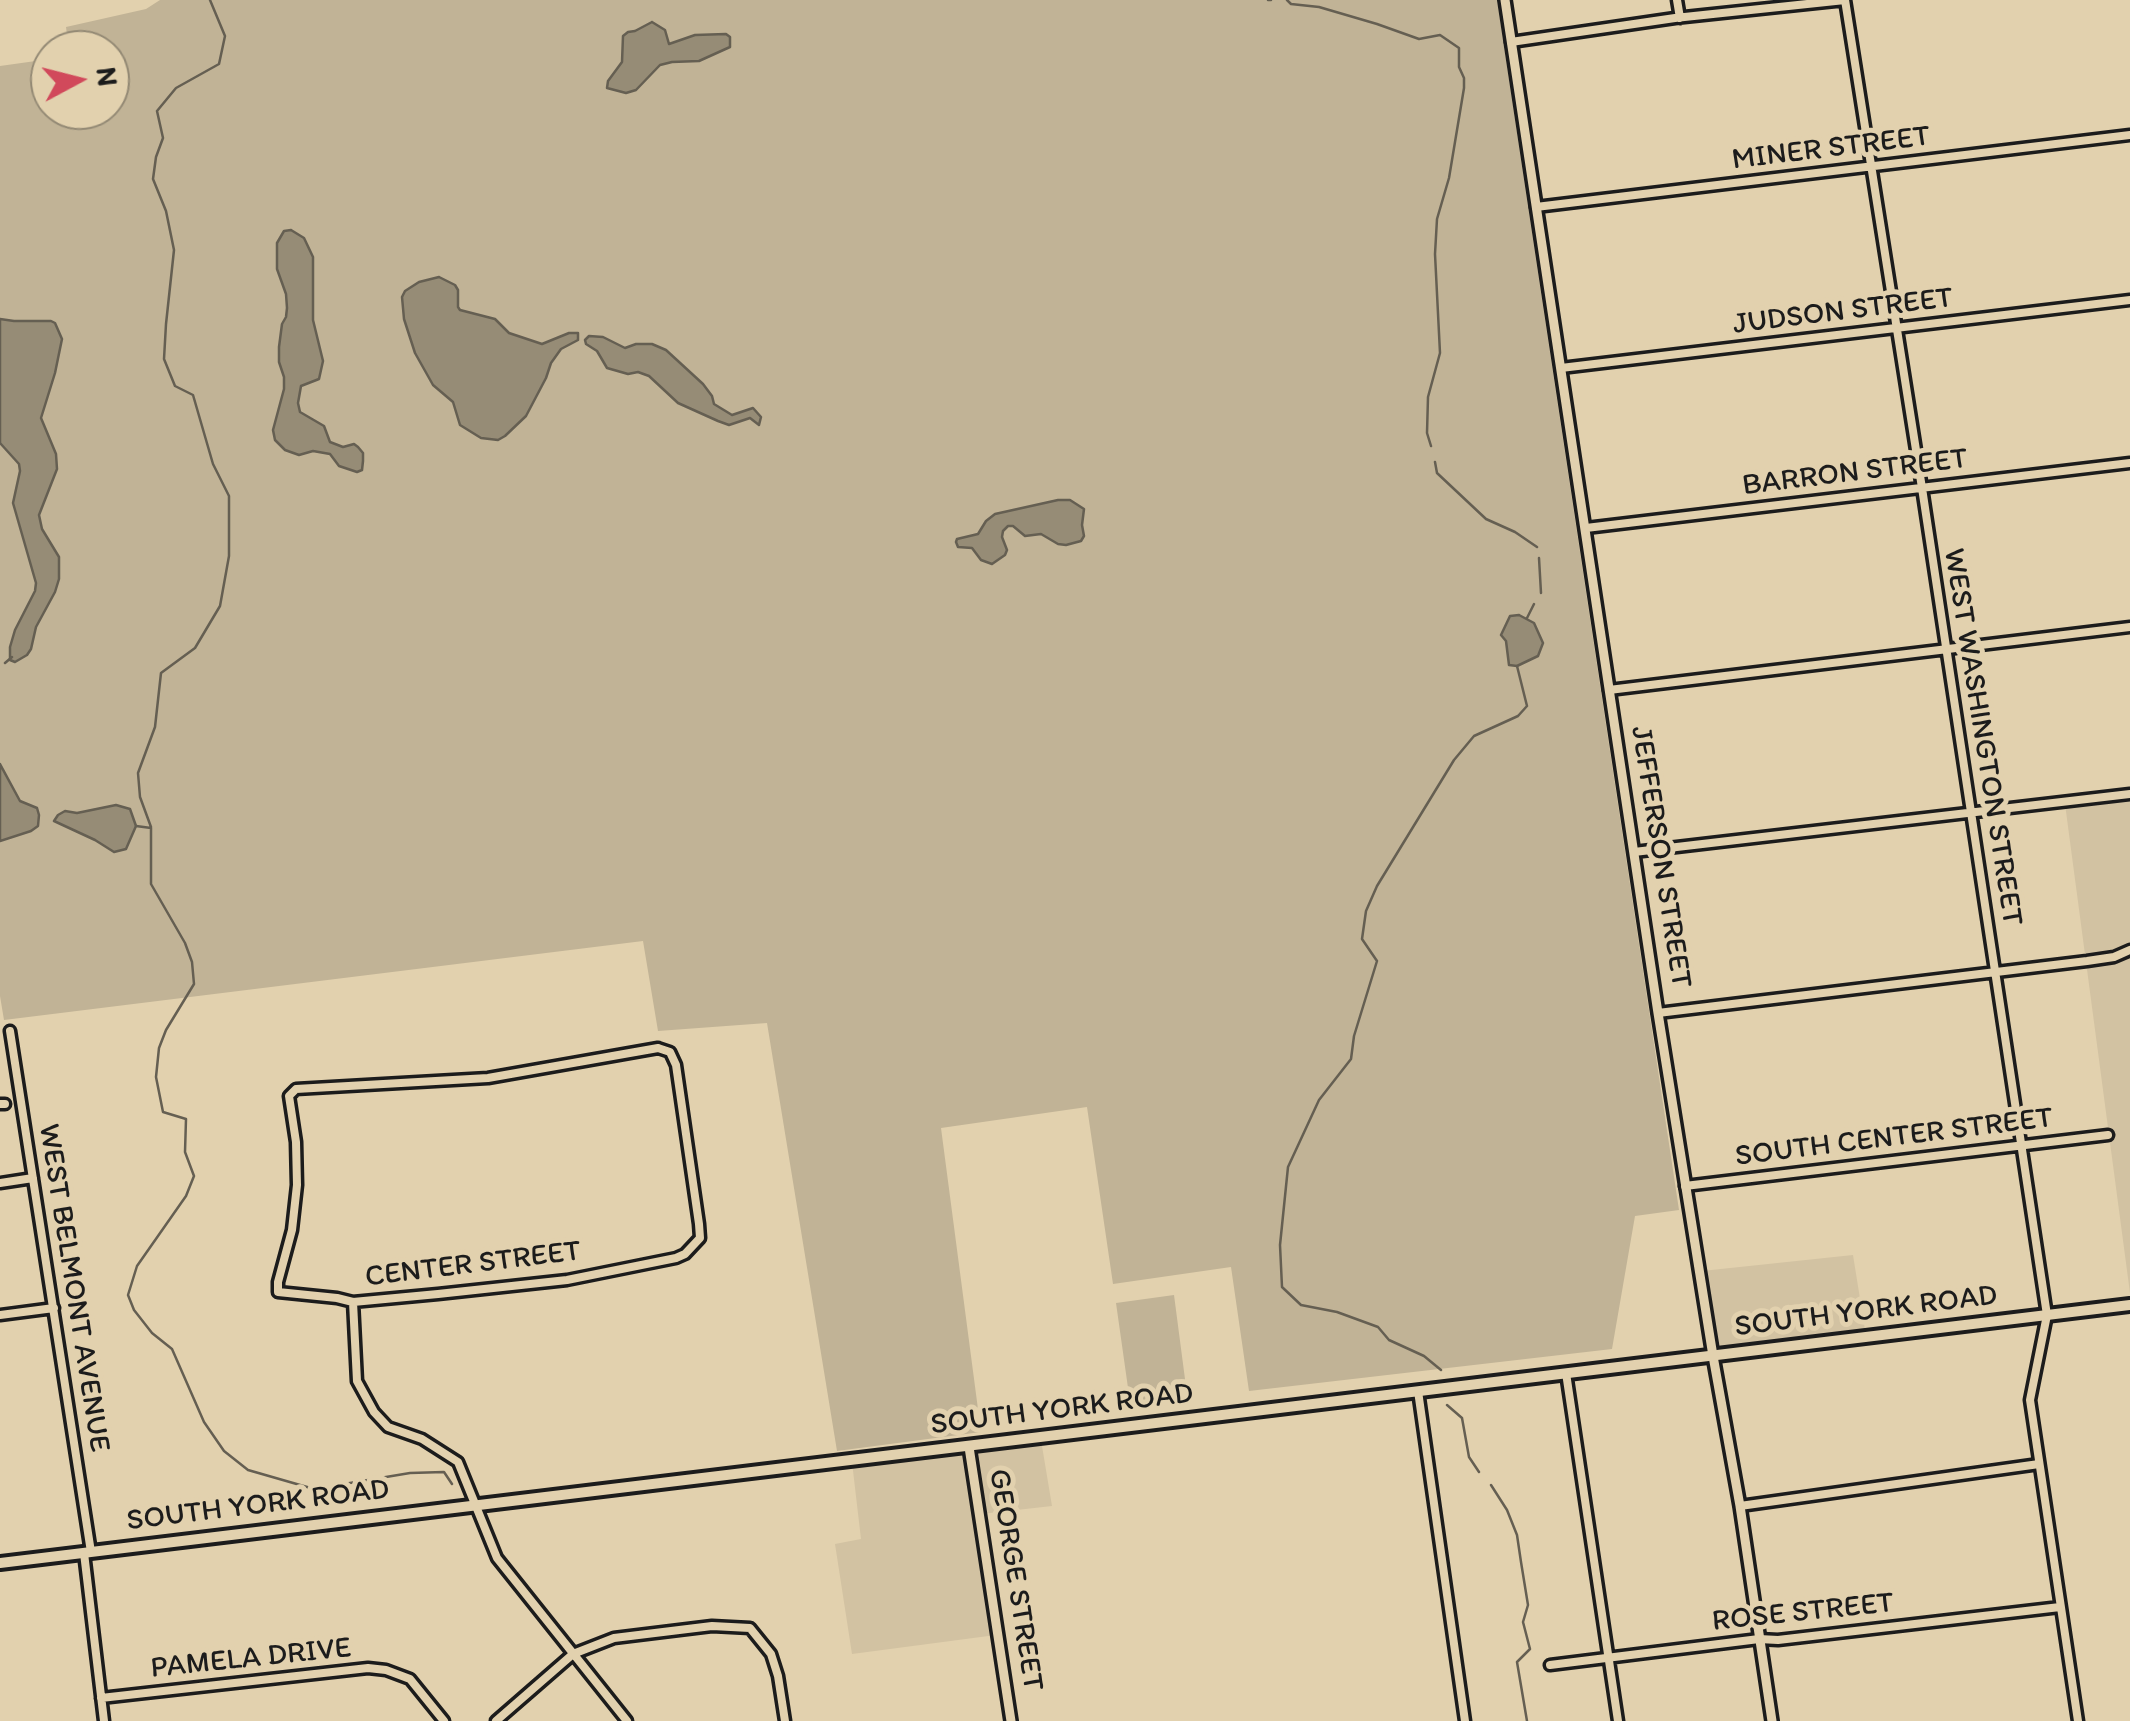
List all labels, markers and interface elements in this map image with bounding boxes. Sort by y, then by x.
north arrow [30,30,130,130]
text: N [90,65,126,88]
street label: MINER STREET [1730,119,1932,179]
street label: JUDSON STREET [1731,281,1955,343]
street label: BARRON STREET [1740,441,1970,505]
street label: WEST WASHINGTON STREET [1934,546,2030,928]
street label: JEFFERSON STREET [1622,723,1698,991]
street label: SOUTH CENTER STREET [1733,1101,2055,1175]
street label: WEST BELMONT AVENUE [29,1121,117,1455]
street label: CENTER STREET [363,1234,583,1296]
street label: SOUTH YORK ROAD [1733,1278,1999,1346]
street label: SOUTH YORK ROAD [929,1376,1195,1444]
street label: GEORGE STREET [980,1467,1050,1693]
street label: SOUTH YORK ROAD [125,1472,391,1540]
street label: ROSE STREET [1710,1586,1896,1640]
street label: PAMELA DRIVE [149,1631,353,1687]

